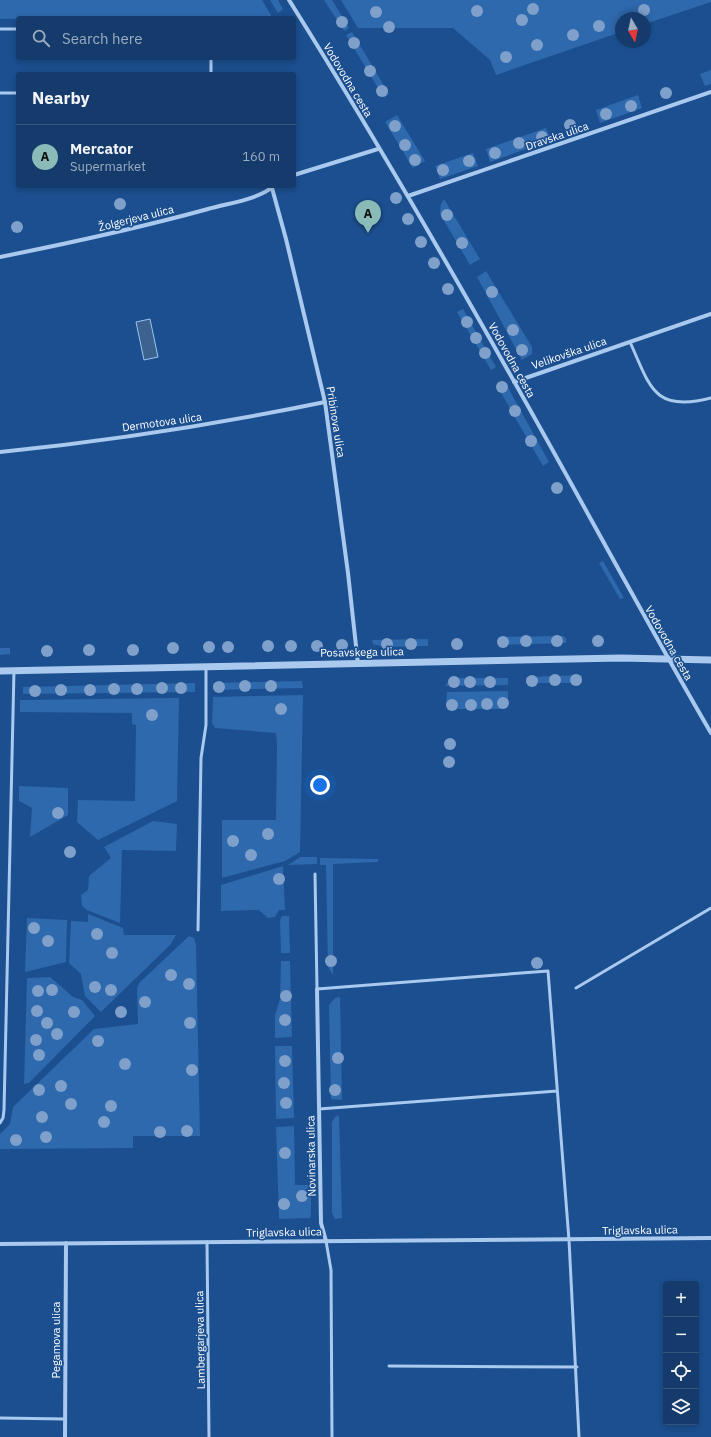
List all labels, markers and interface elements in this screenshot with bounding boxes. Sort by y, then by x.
north arrow [615,12,651,48]
search box [16,16,296,60]
icon: search [30,27,52,49]
text: Search here [62,29,142,48]
street label: Vodovodna cesta [320,40,376,120]
text: Nearby [32,87,90,109]
street label: Dravska ulica [524,119,590,153]
text: Mercator [70,139,133,158]
text: A [41,148,49,165]
text: 160 m [242,148,280,165]
text: Supermarket [70,158,146,175]
pin: A [355,200,381,233]
street label: Žolgerjeva ulica [97,202,175,234]
street label: Vodovodna cesta [485,320,539,400]
street label: Velikovška ulica [530,334,608,372]
street label: Pribinova ulica [323,385,349,459]
street label: Dermotova ulica [121,409,203,435]
street label: Vodovodna cesta [642,603,696,683]
street label: Posavskega ulica [320,644,404,660]
your location [310,775,330,795]
street label: Novinarska ulica [303,1115,319,1197]
street label: Triglavska ulica [602,1222,678,1238]
street label: Triglavska ulica [246,1224,322,1240]
map controls [663,1281,699,1425]
button: + [663,1281,699,1317]
street label: Lambergarjeva ulica [192,1290,208,1389]
street label: Pegamova ulica [49,1301,63,1379]
button: − [663,1317,699,1353]
button: locate [663,1353,699,1389]
button: layers [663,1389,699,1425]

